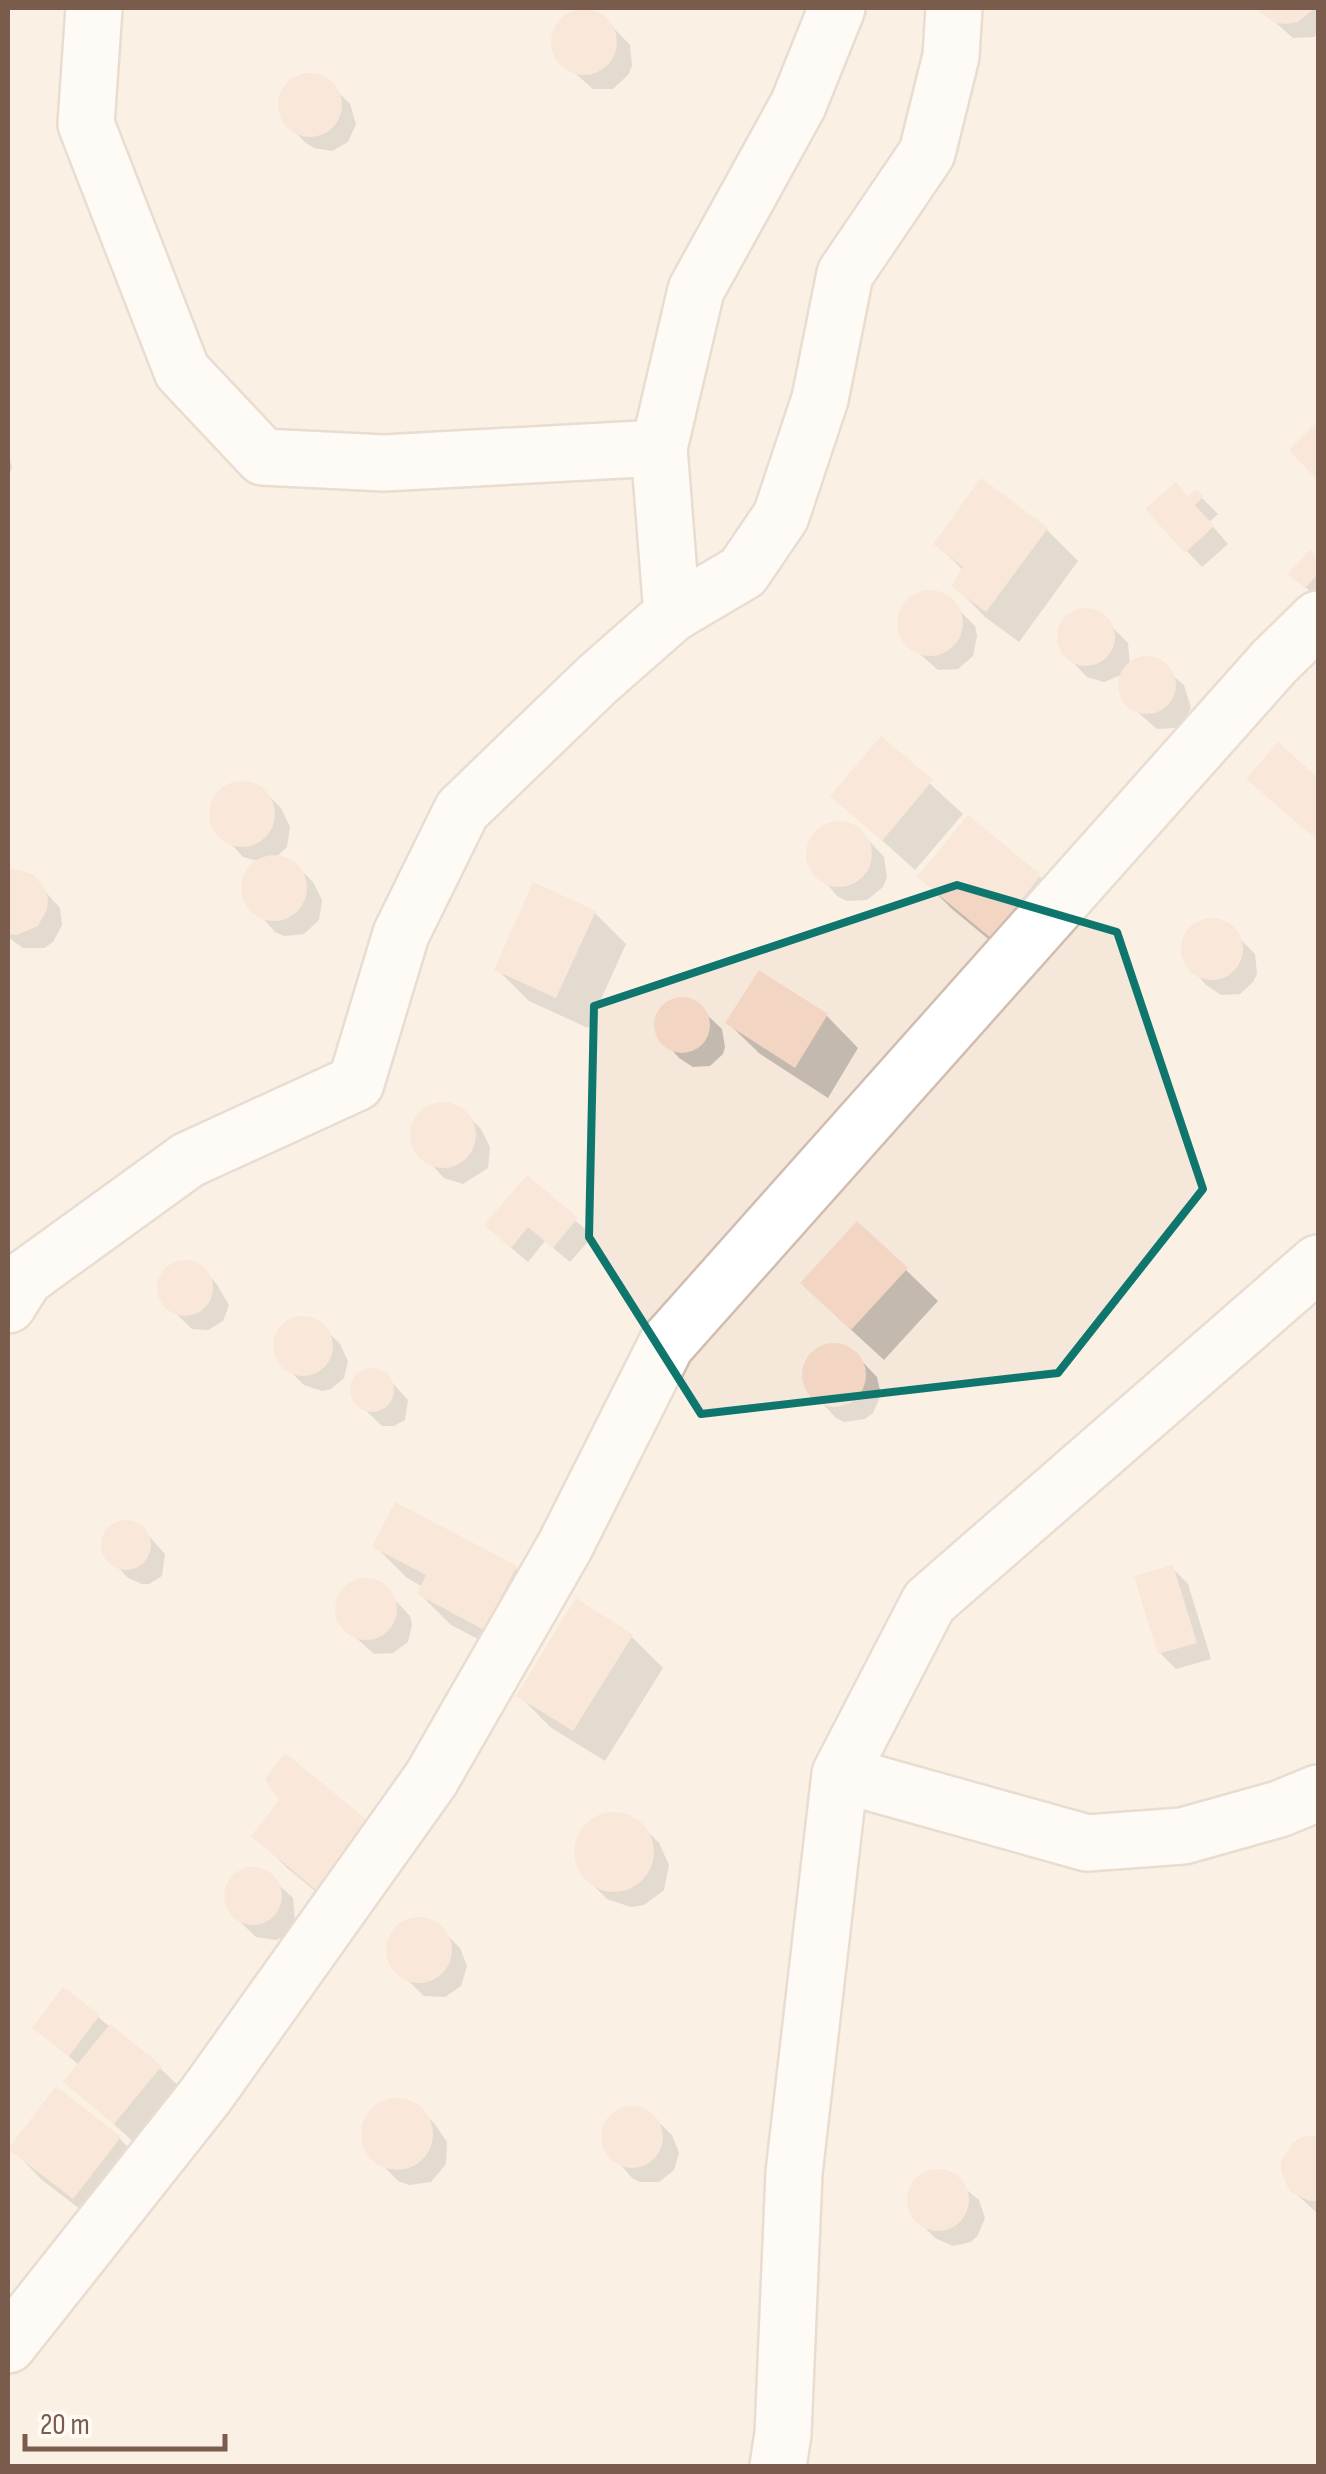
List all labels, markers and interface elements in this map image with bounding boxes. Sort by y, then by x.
scale bar [25,2389,225,2451]
text: 20 m [40,2407,90,2443]

